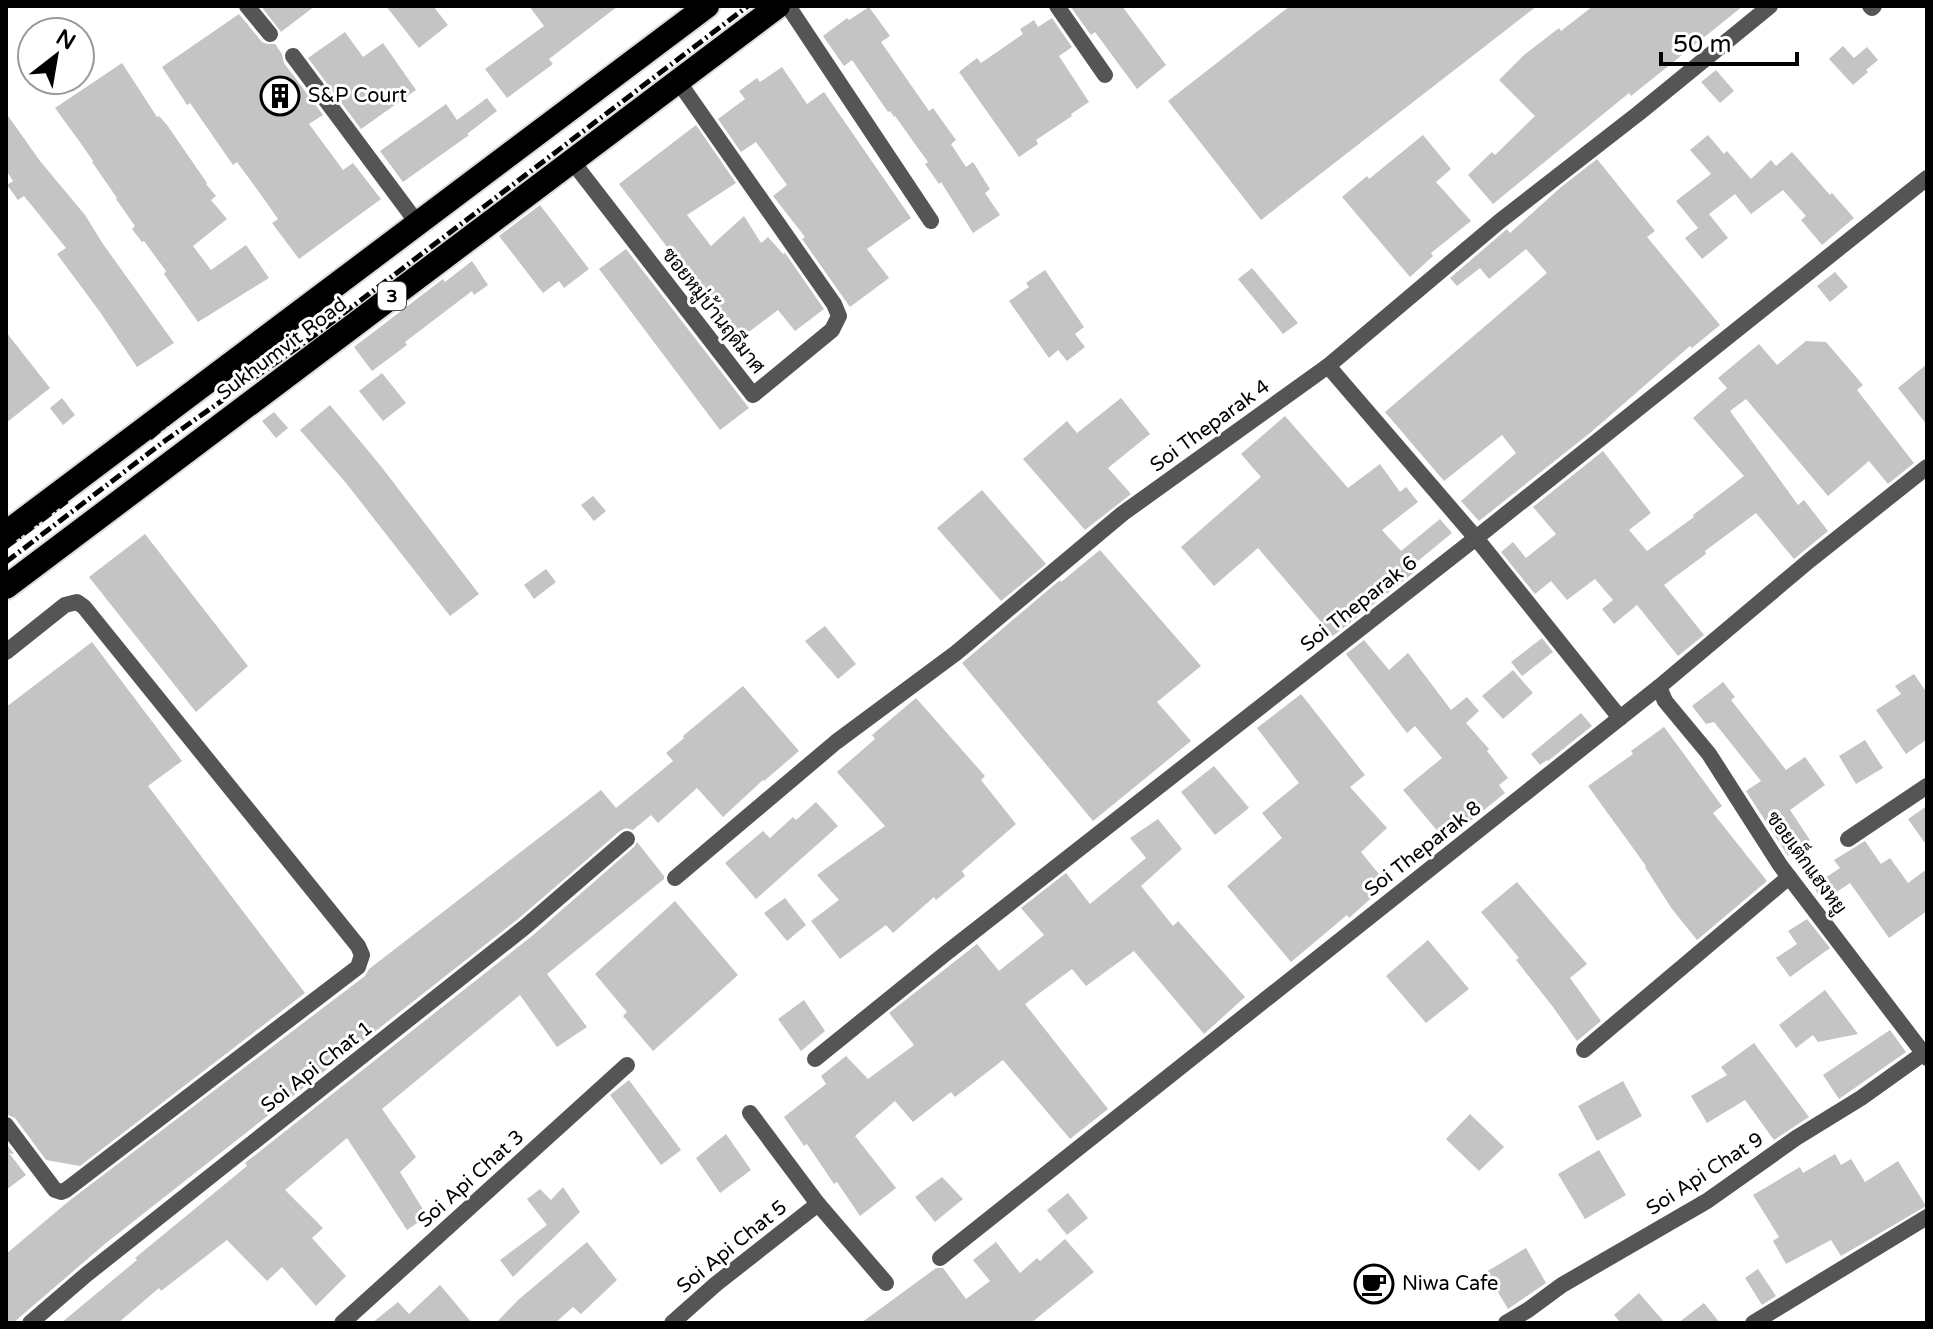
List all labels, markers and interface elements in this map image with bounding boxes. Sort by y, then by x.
north arrow [16,16,96,96]
scale bar [1661,16,1797,66]
text: N [52,24,80,55]
text: 50 m [1673,30,1731,59]
building icon: S&P Court [259,75,301,117]
place label: S&P Court [308,84,407,108]
street label: ซอยหมู่บ้านฤดีมาศ [655,242,771,380]
road number: 3 [378,282,406,310]
street label: Sukhumvit Road [212,292,352,406]
street label: Soi Theparak 4 [1146,375,1274,477]
street label: Soi Theparak 6 [1296,551,1422,657]
street label: Soi Theparak 8 [1360,796,1486,902]
street label: ซอยเต็กแฮงหยู [1759,804,1855,920]
street label: Soi Api Chat 1 [257,1016,377,1118]
street label: Soi Api Chat 3 [413,1125,529,1233]
street label: Soi Api Chat 9 [1642,1127,1768,1221]
street label: Soi Api Chat 5 [672,1195,792,1299]
cafe icon: Niwa Cafe [1353,1263,1395,1305]
place label: Niwa Cafe [1402,1272,1498,1296]

